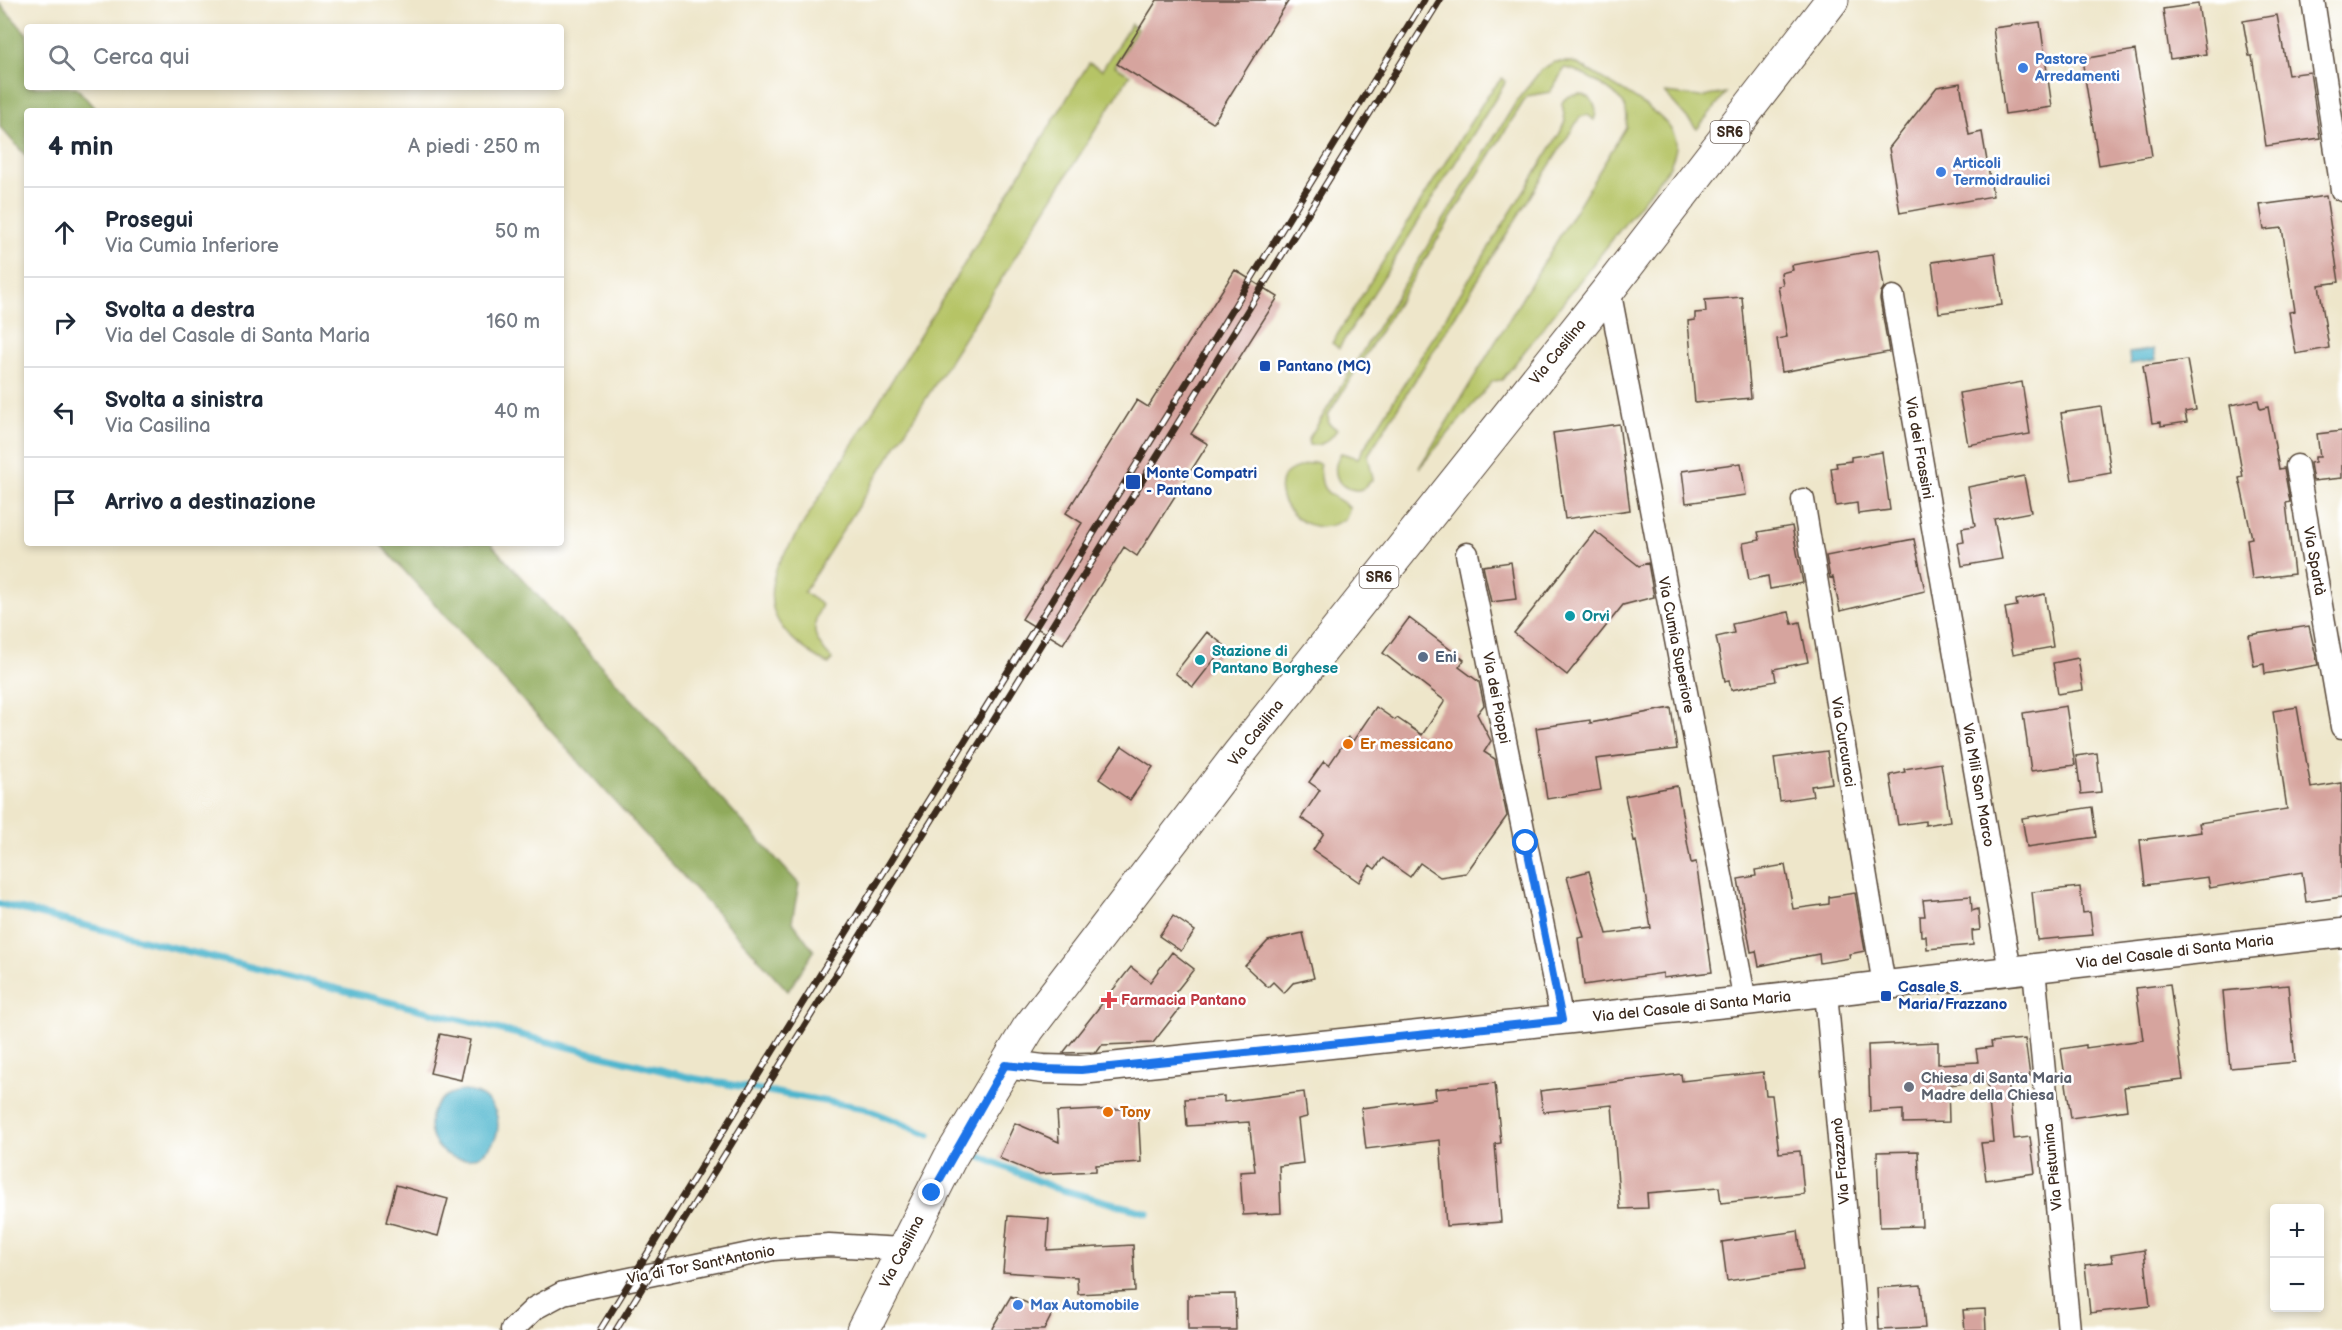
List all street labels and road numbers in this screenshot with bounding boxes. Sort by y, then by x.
road number: SR6 [1710,121,1750,143]
street label: Via Casilina [1526,315,1590,389]
street label: Via dei Frassini [1901,396,1937,500]
street label: Via Spartà [2299,525,2329,597]
road number: SR6 [1360,566,1398,588]
street label: Via Cumia Superiore [1653,575,1699,715]
street label: Via dei Pioppi [1478,651,1514,745]
street label: Via Casilina [1224,696,1288,770]
street label: Via Curcuraci [1827,696,1859,788]
street label: Via Mili San Marco [1958,722,1998,848]
street label: Via del Casale di Santa Maria [2075,930,2275,974]
street label: Via del Casale di Santa Maria [1592,987,1792,1027]
street label: Via Frazzanò [1828,1117,1854,1205]
street label: Via Pistunina [2039,1122,2067,1212]
street label: Via Casilina [876,1212,928,1292]
street label: Via di Tor Sant'Antonio [626,1241,776,1289]

